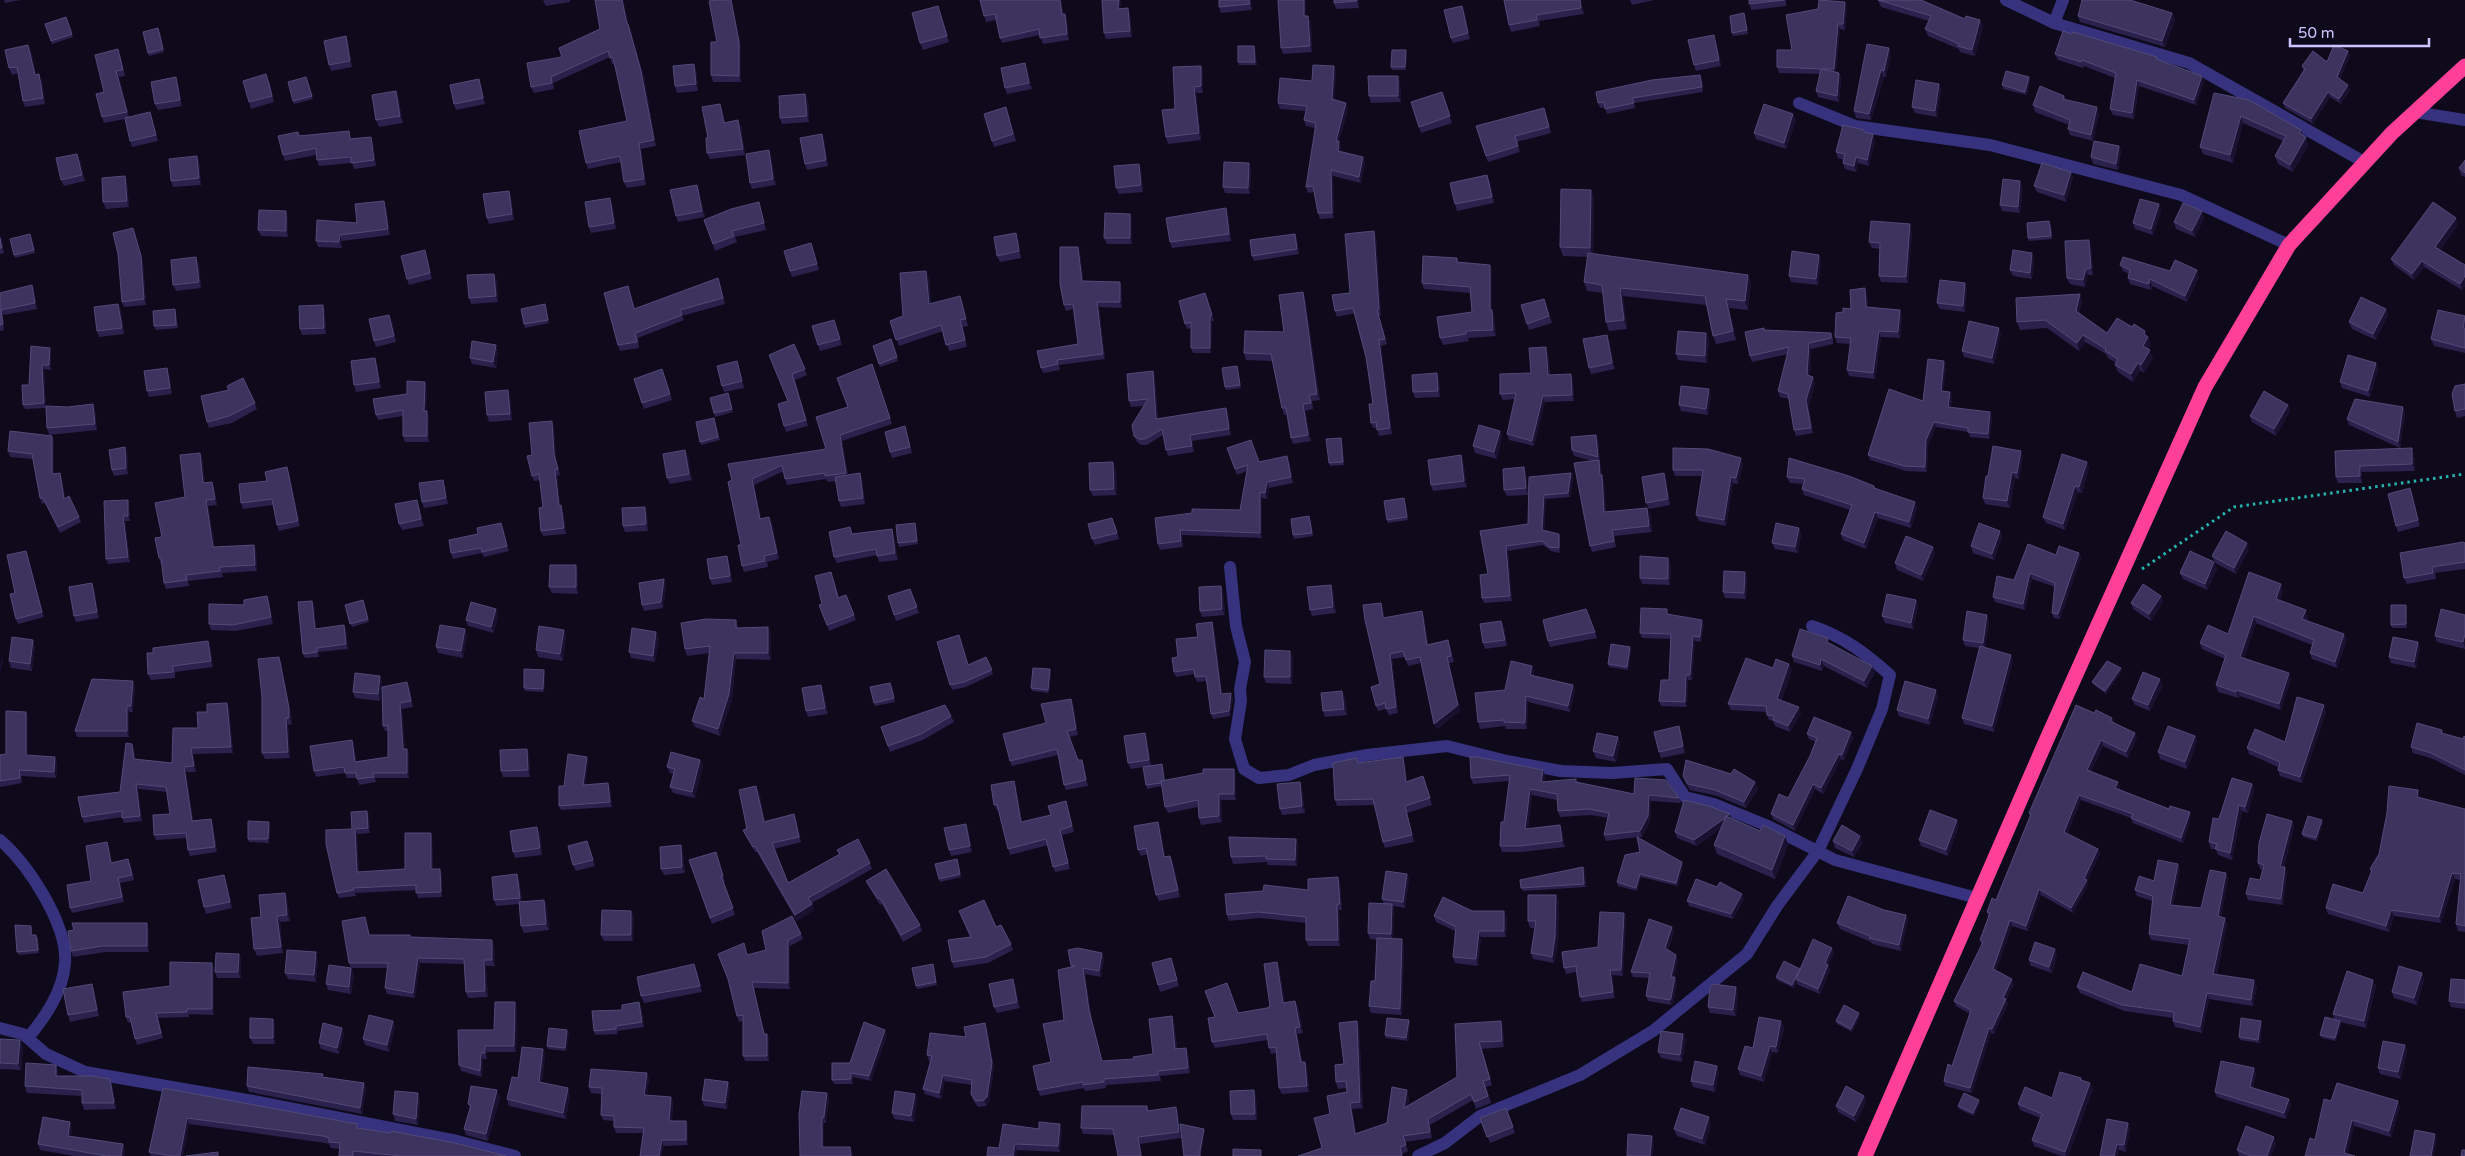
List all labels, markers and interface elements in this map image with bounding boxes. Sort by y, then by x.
scale bar [2290,15,2429,47]
text: 50 m [2298,24,2335,42]

